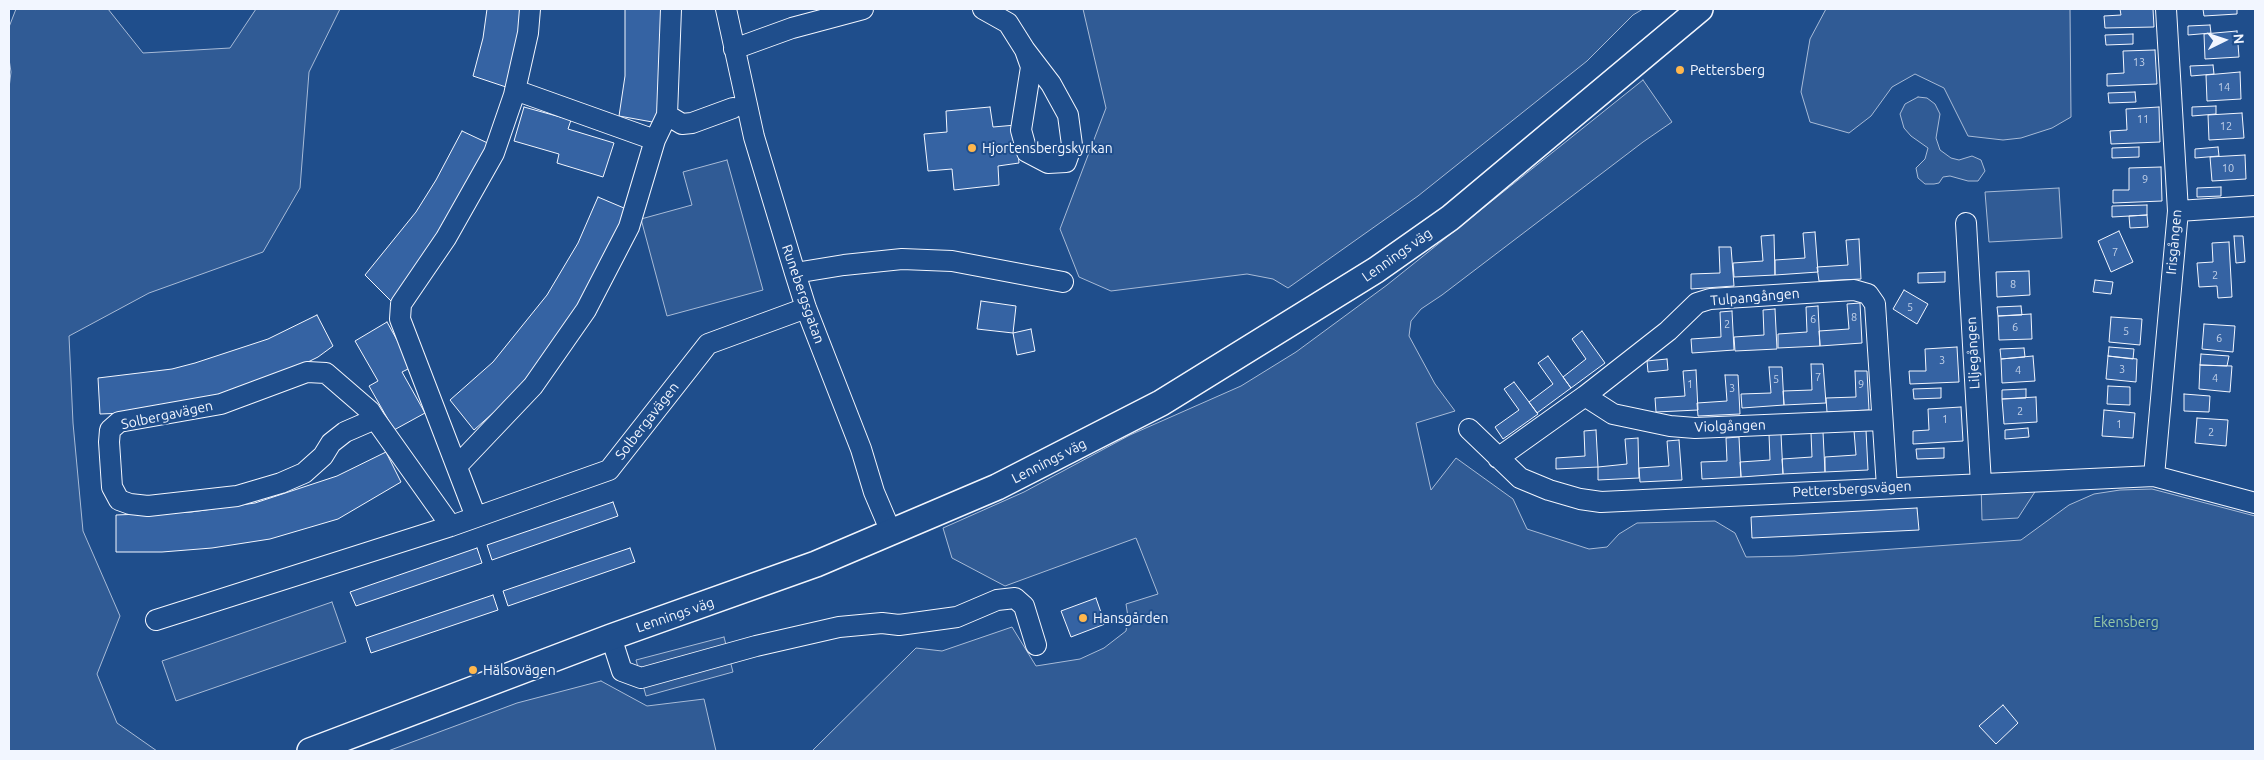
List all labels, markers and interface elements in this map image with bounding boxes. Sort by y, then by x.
north arrow [2199,15,2249,65]
text: N [2231,33,2247,45]
house number: 13 [2133,55,2145,69]
place label: Pettersberg [1690,62,1765,78]
marker: Pettersberg [1674,64,1686,76]
house number: 14 [2218,80,2230,94]
house number: 11 [2137,112,2149,126]
house number: 12 [2220,119,2232,133]
place label: Hjortensbergskyrkan [982,140,1113,156]
marker: Hjortensbergskyrkan [966,142,978,154]
house number: 10 [2222,161,2234,175]
house number: 9 [2142,172,2148,186]
street label: Irisgången [2163,209,2185,275]
street label: Lennings väg [1359,225,1435,285]
street label: Runebergsgatan [778,242,828,346]
house number: 7 [2112,245,2118,259]
house number: 2 [2212,268,2218,282]
house number: 8 [2010,277,2016,291]
street label: Tulpangången [1710,285,1800,309]
house number: 5 [1907,300,1913,314]
house number: 8 [1851,310,1857,324]
house number: 6 [1810,312,1816,326]
street label: Liljegången [1963,316,1983,390]
house number: 2 [1724,317,1730,331]
house number: 6 [2012,320,2018,334]
house number: 5 [2123,324,2129,338]
house number: 6 [2216,331,2222,345]
house number: 3 [1939,353,1945,367]
house number: 3 [2119,362,2125,376]
house number: 4 [2015,363,2021,377]
house number: 7 [1815,370,1821,384]
house number: 4 [2212,371,2218,385]
house number: 5 [1773,372,1779,386]
house number: 1 [1687,377,1693,391]
house number: 9 [1858,377,1864,391]
street label: Solbergavägen [612,379,682,463]
house number: 3 [1729,381,1735,395]
street label: Solbergavägen [120,397,214,433]
house number: 2 [2017,404,2023,418]
house number: 1 [1942,412,1948,426]
street label: Violgången [1694,416,1766,436]
house number: 1 [2116,417,2122,431]
house number: 2 [2208,425,2214,439]
street label: Lennings väg [1009,435,1089,487]
street label: Pettersbergsvägen [1792,477,1912,501]
street label: Lennings väg [634,594,716,636]
place label: Hansgården [1093,610,1168,626]
marker: Hansgården [1077,612,1089,624]
park label: Ekensberg [2093,614,2159,630]
place label: Hälsovägen [483,662,556,678]
marker: Hälsovägen [467,664,479,676]

